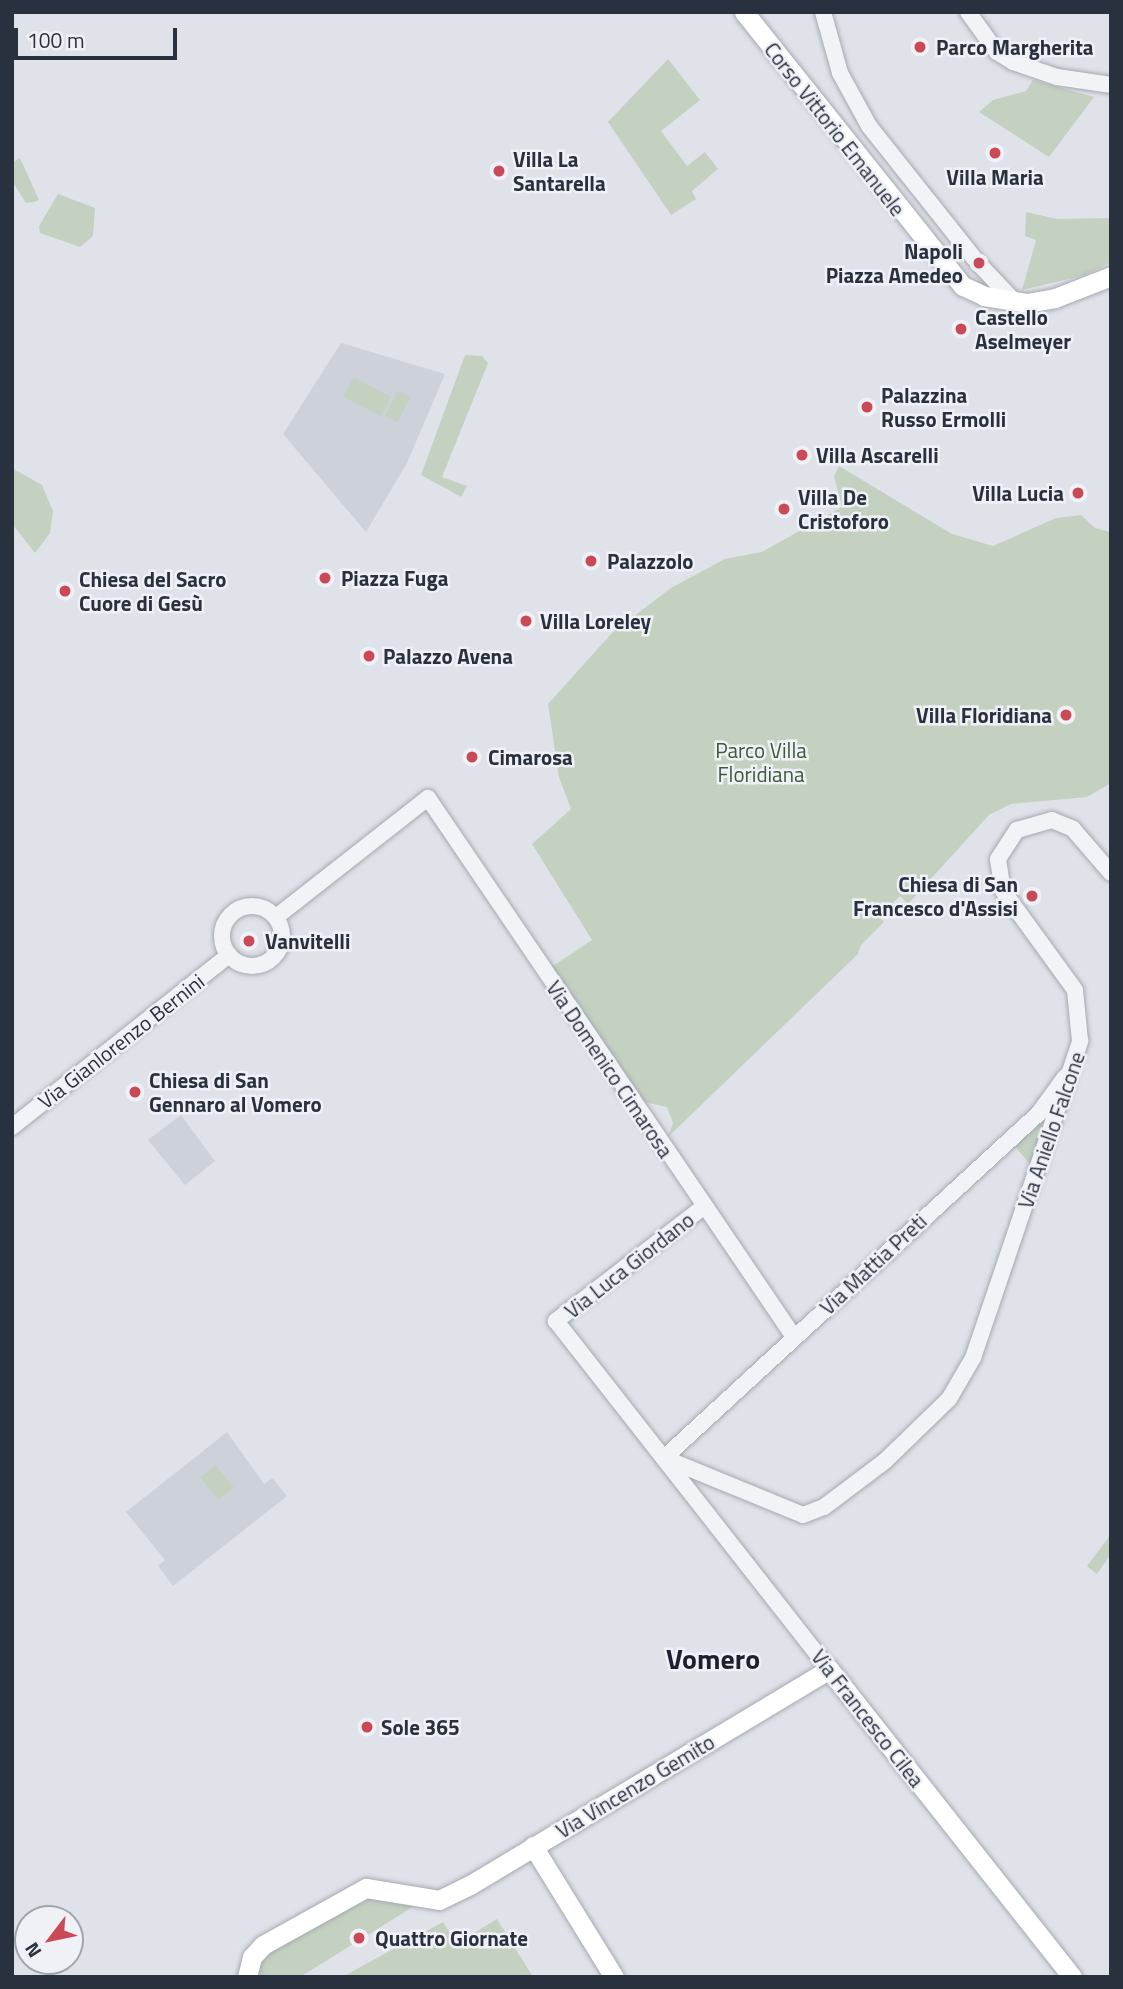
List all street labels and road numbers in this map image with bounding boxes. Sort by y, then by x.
street label: Corso Vittorio Emanuele [759,37,911,221]
street label: Via Gianlorenzo Bernini [33,968,209,1114]
street label: Via Domenico Cimarosa [541,976,679,1162]
street label: Via Aniello Falcone [1012,1048,1090,1212]
street label: Via Luca Giordano [559,1207,699,1323]
street label: Via Mattia Preti [814,1208,932,1320]
street label: Via Francesco Cilea [806,1644,930,1792]
street label: Via Vincenzo Gemito [551,1729,719,1843]

